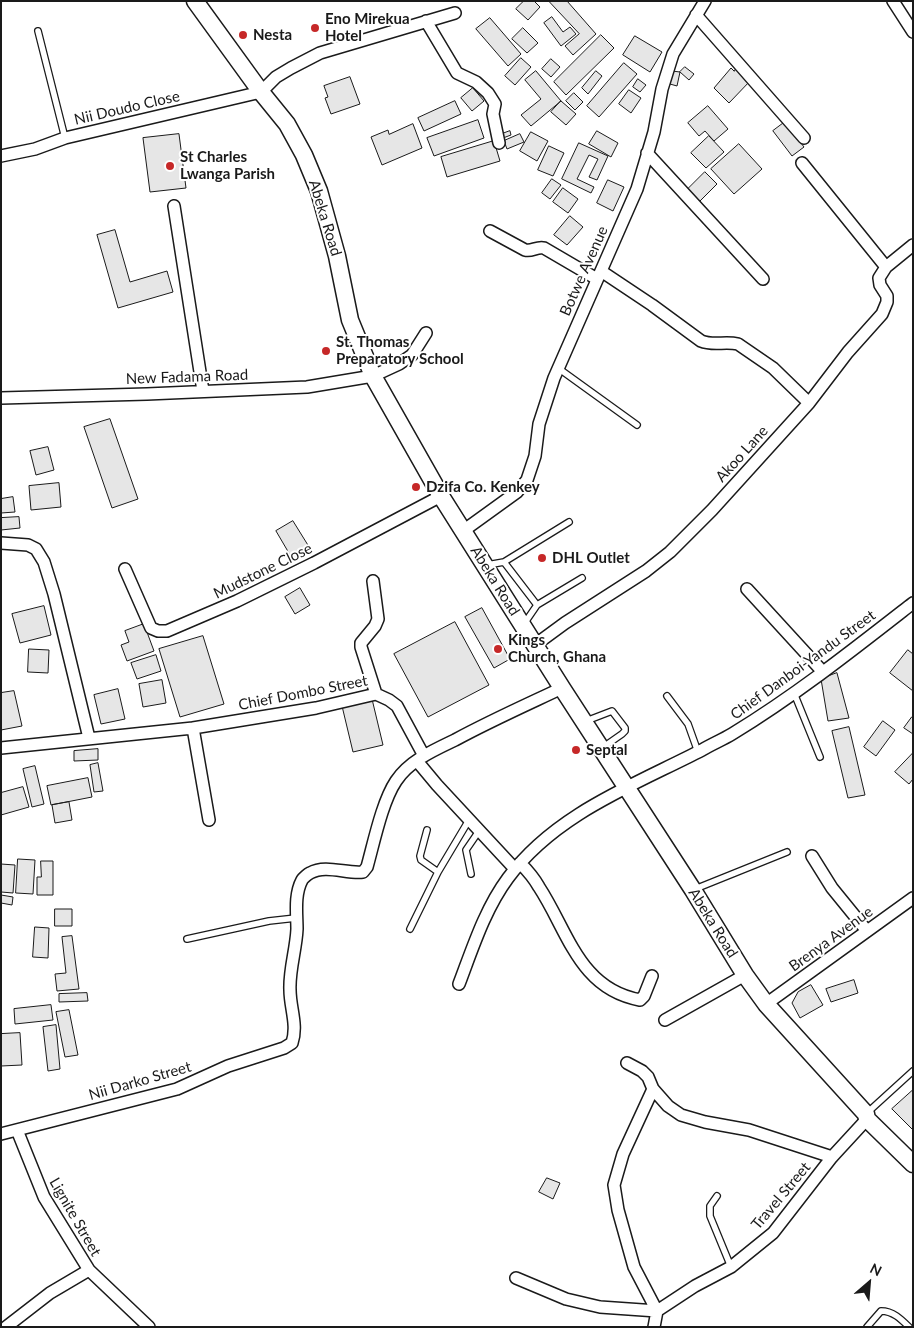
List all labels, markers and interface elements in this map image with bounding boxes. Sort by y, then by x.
place label: Eno Mirekua Hotel [325,10,410,45]
marker: Eno Mirekua Hotel [309,22,321,34]
place label: Nesta [253,26,292,44]
marker: Nesta [237,29,249,41]
street label: Nii Doudo Close [72,87,182,129]
place label: St Charles Lwanga Parish [180,148,275,183]
marker: St Charles Lwanga Parish [164,160,176,172]
street label: Abeka Road [305,178,345,258]
street label: Botwe Avenue [556,223,612,319]
place label: St. Thomas Preparatory School [336,333,464,368]
marker: St. Thomas Preparatory School [320,345,332,357]
street label: New Fadama Road [126,366,248,388]
street label: Akoo Lane [712,422,772,486]
place label: Dzifa Co. Kenkey [426,478,540,496]
marker: Dzifa Co. Kenkey [410,481,422,493]
street label: Mudstone Close [211,539,315,603]
street label: Abeka Road [467,543,523,619]
place label: DHL Outlet [552,549,630,567]
marker: DHL Outlet [536,552,548,564]
street label: Chief Danboi-Yandu Street [727,606,879,724]
place label: Kings Church, Ghana [508,631,606,666]
marker: Kings Church, Ghana [492,643,504,655]
street label: Chief Dombo Street [237,672,369,714]
place label: Septal [586,741,628,759]
marker: Septal [570,744,582,756]
street label: Abeka Road [685,885,741,961]
street label: Brenya Avenue [786,903,876,975]
street label: Nii Darko Street [87,1058,193,1104]
street label: Travel Street [748,1159,814,1233]
street label: Lignite Street [45,1175,105,1259]
north arrow [844,1258,894,1308]
text: N [867,1259,885,1279]

